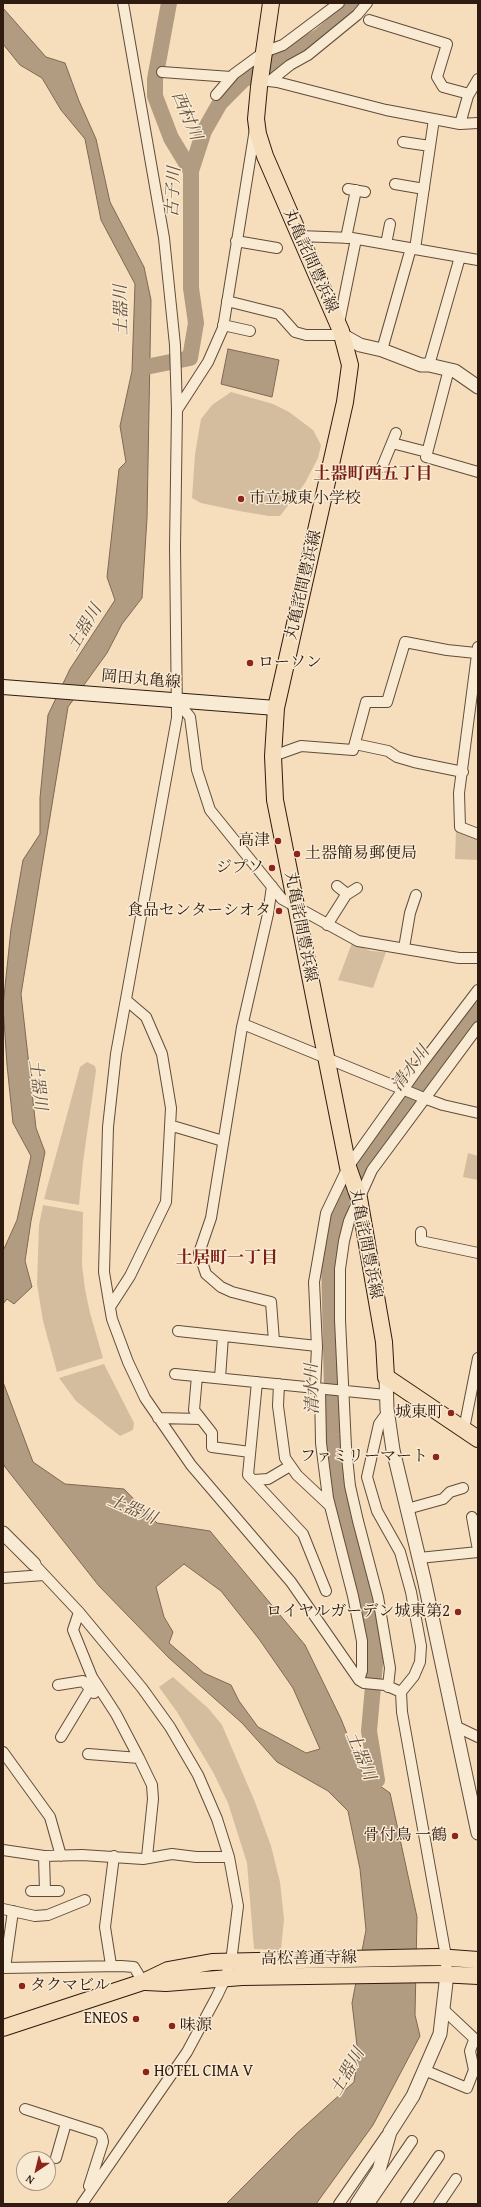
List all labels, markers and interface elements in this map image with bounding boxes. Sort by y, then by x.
water label: 西村川 [167,89,205,143]
water label: 古子川 [162,166,186,218]
street label: 丸亀詫間豊浜線 [278,206,342,316]
water label: 土器川 [111,284,133,336]
district label: 土器町西五丁目 [314,465,432,485]
place label: 市立城東小学校 [249,489,361,509]
marker: 市立城東小学校 [236,494,246,504]
street label: 丸亀詫間豊浜線 [282,528,326,642]
water label: 土器川 [63,601,107,655]
place label: ローソン [258,653,322,673]
marker: ローソン [245,658,255,668]
street label: 岡田丸亀線 [100,667,182,693]
place label: 高津 [238,831,270,851]
marker: 高津 [273,836,283,846]
place label: 土器簡易郵便局 [305,844,417,864]
marker: 土器簡易郵便局 [292,849,302,859]
place label: ジプソ [216,858,264,878]
marker: ジプソ [267,863,277,873]
street label: 丸亀詫間豊浜線 [280,870,320,984]
place label: 食品センターシオタ [127,901,271,921]
marker: 食品センターシオタ [274,906,284,916]
water label: 清水川 [388,1042,434,1096]
water label: 土器川 [24,1058,50,1112]
street label: 丸亀詫間豊浜線 [345,1187,385,1301]
district label: 土居町一丁目 [176,1249,278,1269]
water label: 清水川 [302,1363,324,1415]
place label: 城東町 [395,1403,443,1423]
marker: 城東町 [446,1408,456,1418]
place label: ファミリーマート [300,1447,428,1467]
marker: ファミリーマート [431,1452,441,1462]
water label: 土器川 [105,1491,159,1529]
place label: ロイヤルガーデン城東第2 [266,1602,450,1622]
marker: ロイヤルガーデン城東第2 [453,1607,463,1617]
water label: 土器川 [341,1729,379,1783]
place label: 骨付鳥 一鶴 [363,1826,447,1846]
marker: 骨付鳥 一鶴 [450,1831,460,1841]
street label: 高松善通寺線 [261,1949,357,1969]
place label: タクマビル [30,1976,110,1996]
marker: タクマビル [17,1981,27,1991]
place label: ENEOS [84,2009,128,2029]
marker: ENEOS [131,2014,141,2024]
place label: 味源 [180,2016,212,2036]
marker: 味源 [167,2021,177,2031]
water label: 土器川 [326,2045,370,2099]
place label: HOTEL CIMA Ⅴ [154,2062,253,2082]
marker: HOTEL CIMA Ⅴ [141,2067,151,2077]
north arrow [16,2151,56,2191]
text: N [22,2171,37,2189]

